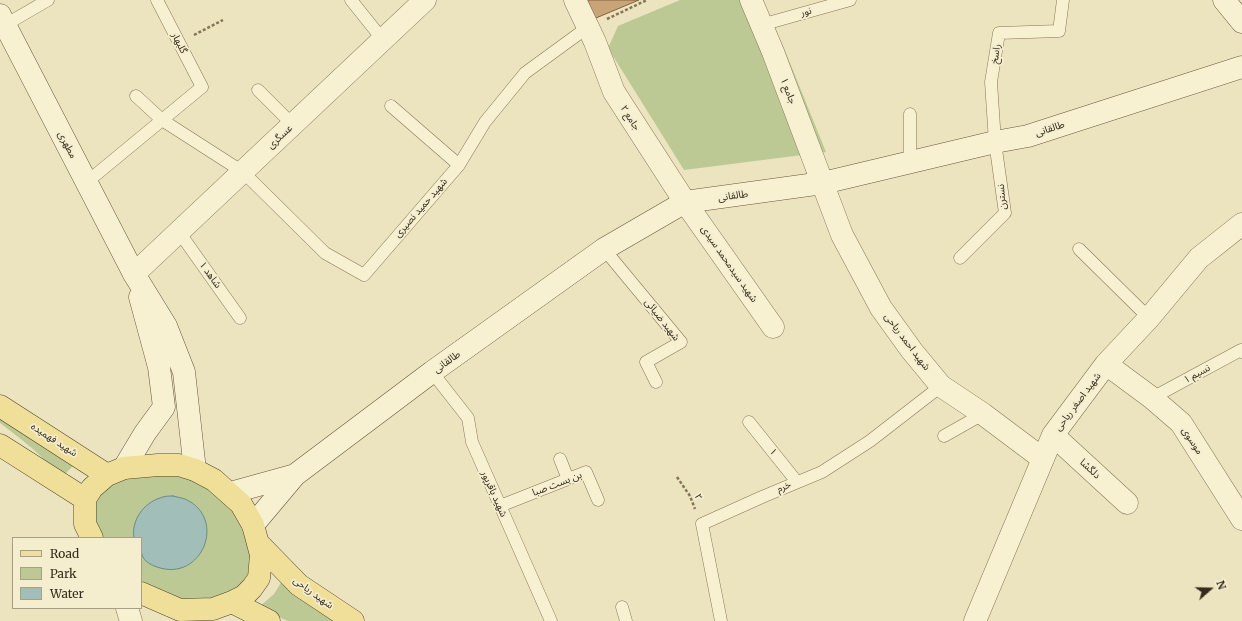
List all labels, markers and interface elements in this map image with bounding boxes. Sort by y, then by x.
street label: نور [799,5,813,19]
street label: گلبهار [169,30,189,56]
street label: راسخ [989,43,1003,65]
street label: جامع ۱ [777,76,799,106]
street label: جامع ۲ [617,103,643,133]
street label: طالقانی [1034,119,1066,139]
street label: عسگری [265,122,295,152]
street label: مطهری [55,129,79,161]
street label: شهید حمید نصیری [392,176,450,240]
street label: نسترن [995,184,1009,210]
street label: طالقانی [717,188,749,204]
street label: شهید سیدمحمد سیدی [698,223,760,305]
street label: شاهد ۱ [196,259,224,291]
street label: شهید ضیائی [642,297,682,343]
street label: شهید احمد ریاحی [882,311,932,373]
street label: طالقانی [431,348,463,376]
street label: نسیم ۱ [1182,362,1212,386]
street label: شهید اصغر ریاحی [1052,371,1104,433]
street label: شهید فهمیده [29,421,79,459]
street label: موسوی [1179,425,1205,457]
street label: ۱ [767,446,779,458]
street label: دلگشا [1077,456,1103,482]
street label: شهید باقرپور [478,469,510,519]
street label: بن بست صبا [530,469,584,499]
street label: خرم [775,479,793,495]
street label: ۲ [691,492,705,502]
legend [12,537,142,609]
text: Road [50,546,79,561]
text: Park [50,566,77,581]
north arrow [1190,569,1230,609]
street label: شهید ریاحی [291,574,335,612]
text: N [1213,578,1229,591]
text: Water [50,586,84,601]

